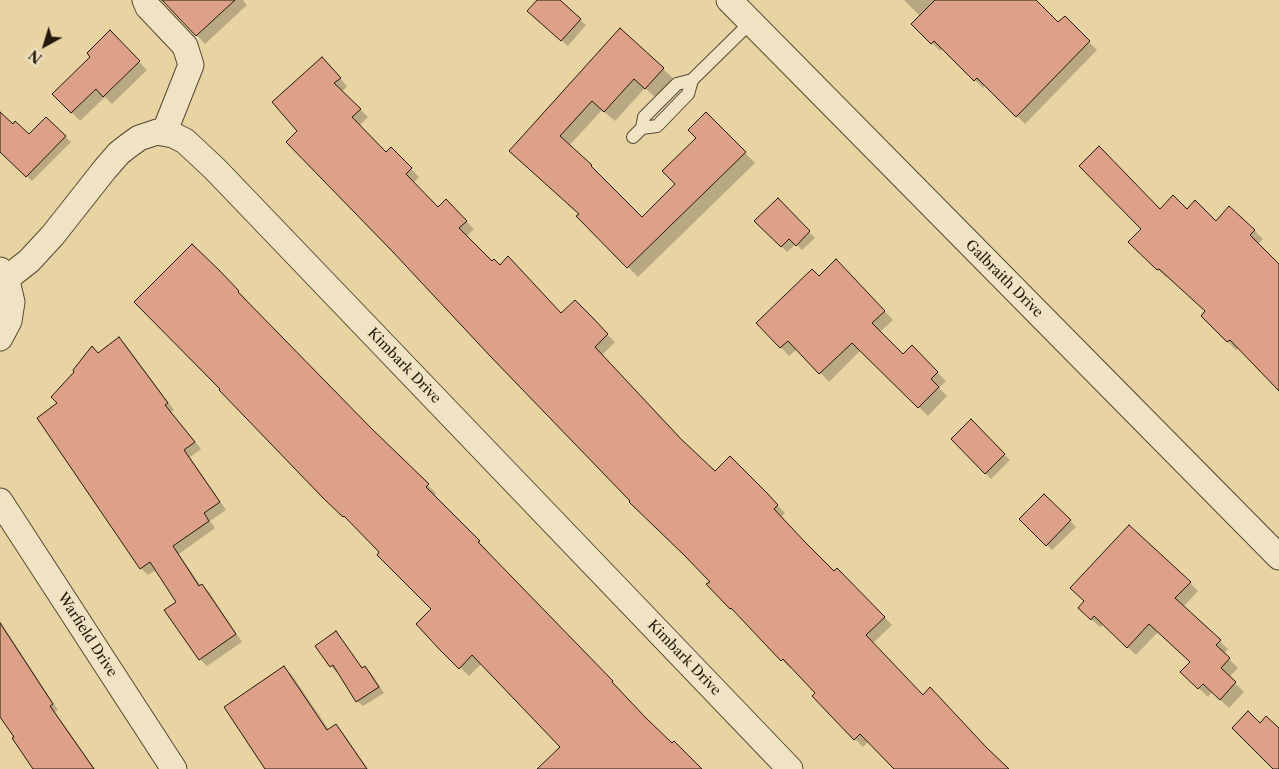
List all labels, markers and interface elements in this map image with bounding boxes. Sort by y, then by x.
north arrow [20,20,70,70]
text: N [25,46,46,67]
street label: Galbraith Drive [962,237,1046,321]
street label: Kimbark Drive [364,325,444,407]
street label: Warfield Drive [54,590,120,680]
street label: Kimbark Drive [644,617,724,699]

